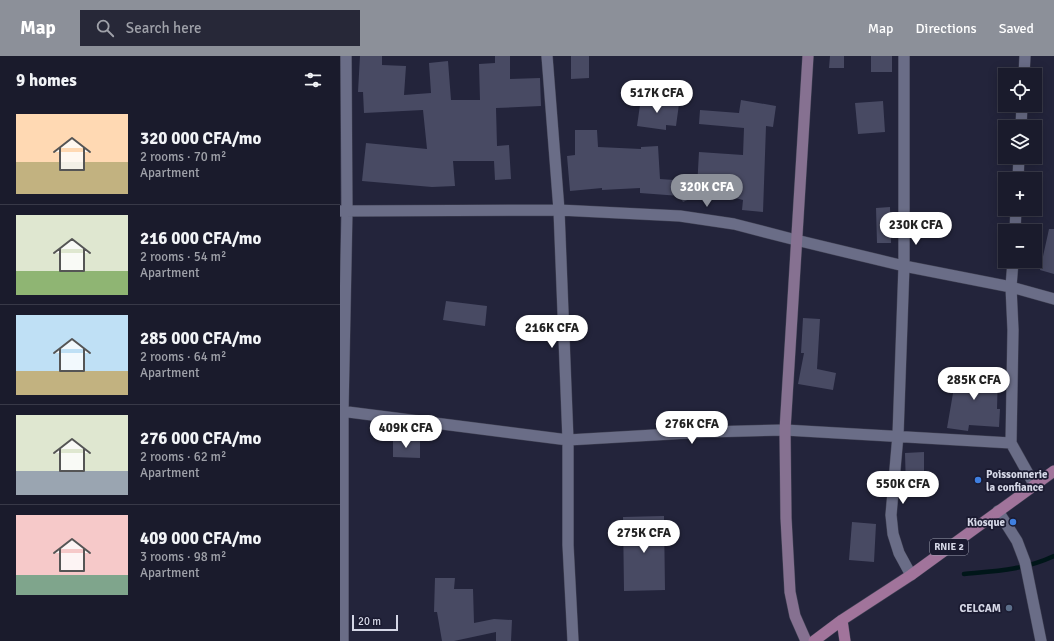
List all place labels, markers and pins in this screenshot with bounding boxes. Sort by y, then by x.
pin: 517K CFA [616,80,698,114]
pin: 320K CFA [666,174,748,208]
pin: 230K CFA [875,212,957,246]
pin: 216K CFA [511,315,593,349]
pin: 285K CFA [933,367,1015,401]
pin: 276K CFA [651,411,733,445]
pin: 409K CFA [365,415,447,449]
place label: Poissonnerie la confiance [986,468,1048,494]
pin: 550K CFA [862,471,944,505]
marker: Poissonnerie la confiance [973,475,983,485]
place label: Kiosque [967,516,1006,529]
marker: Kiosque [1008,517,1018,527]
pin: 275K CFA [603,520,685,554]
place label: CELCAM [960,602,1001,615]
marker: CELCAM [1004,603,1014,613]

